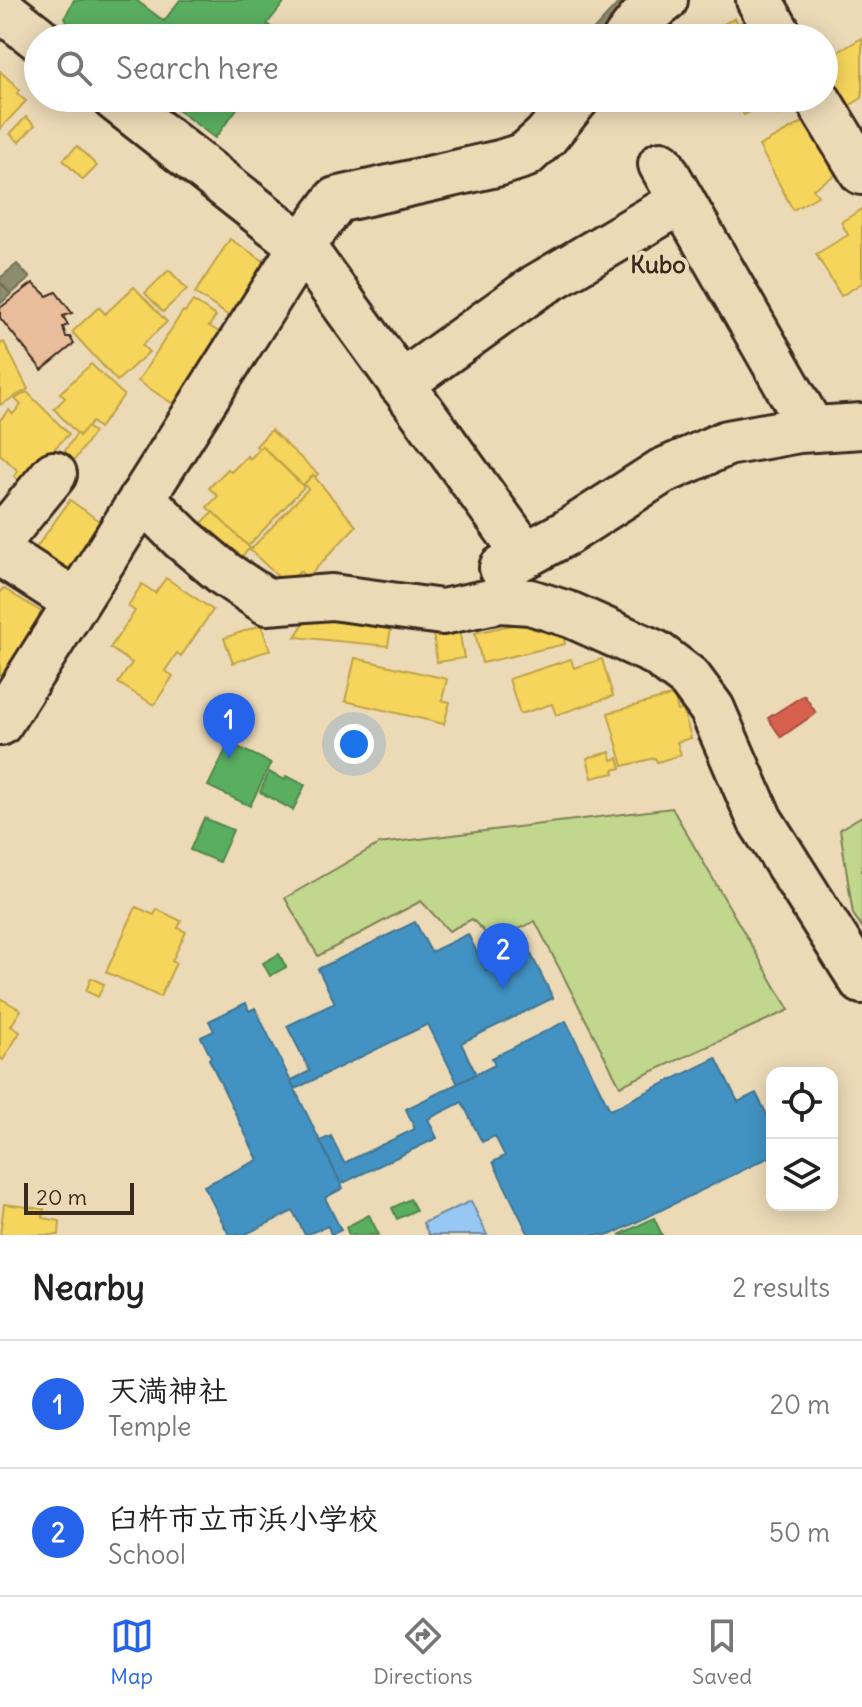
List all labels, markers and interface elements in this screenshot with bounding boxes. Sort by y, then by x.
search box [24,24,838,112]
icon: search [52,46,96,90]
text: Search here [116,49,279,87]
district label: Kubo [630,249,686,279]
pin: 1 [203,693,255,759]
your location [334,724,374,764]
pin: 2 [477,923,529,989]
map controls [766,1067,838,1211]
button: locate [766,1067,838,1139]
button: layers [766,1139,838,1211]
scale bar [24,1179,134,1215]
text: 20 m [36,1183,87,1211]
text: Nearby [32,1266,145,1309]
text: 2 results [732,1271,830,1304]
text: 天満神社 [108,1371,228,1409]
text: 1 [53,1388,63,1421]
text: 20 m [770,1388,830,1421]
text: Temple [108,1410,191,1443]
text: 臼杵市立市浜小学校 [108,1499,378,1537]
text: 2 [51,1516,65,1549]
text: 50 m [769,1516,830,1549]
text: School [108,1538,186,1571]
tab: Map [110,1614,154,1690]
tab: Directions [373,1614,473,1690]
tab: Saved [692,1614,752,1690]

